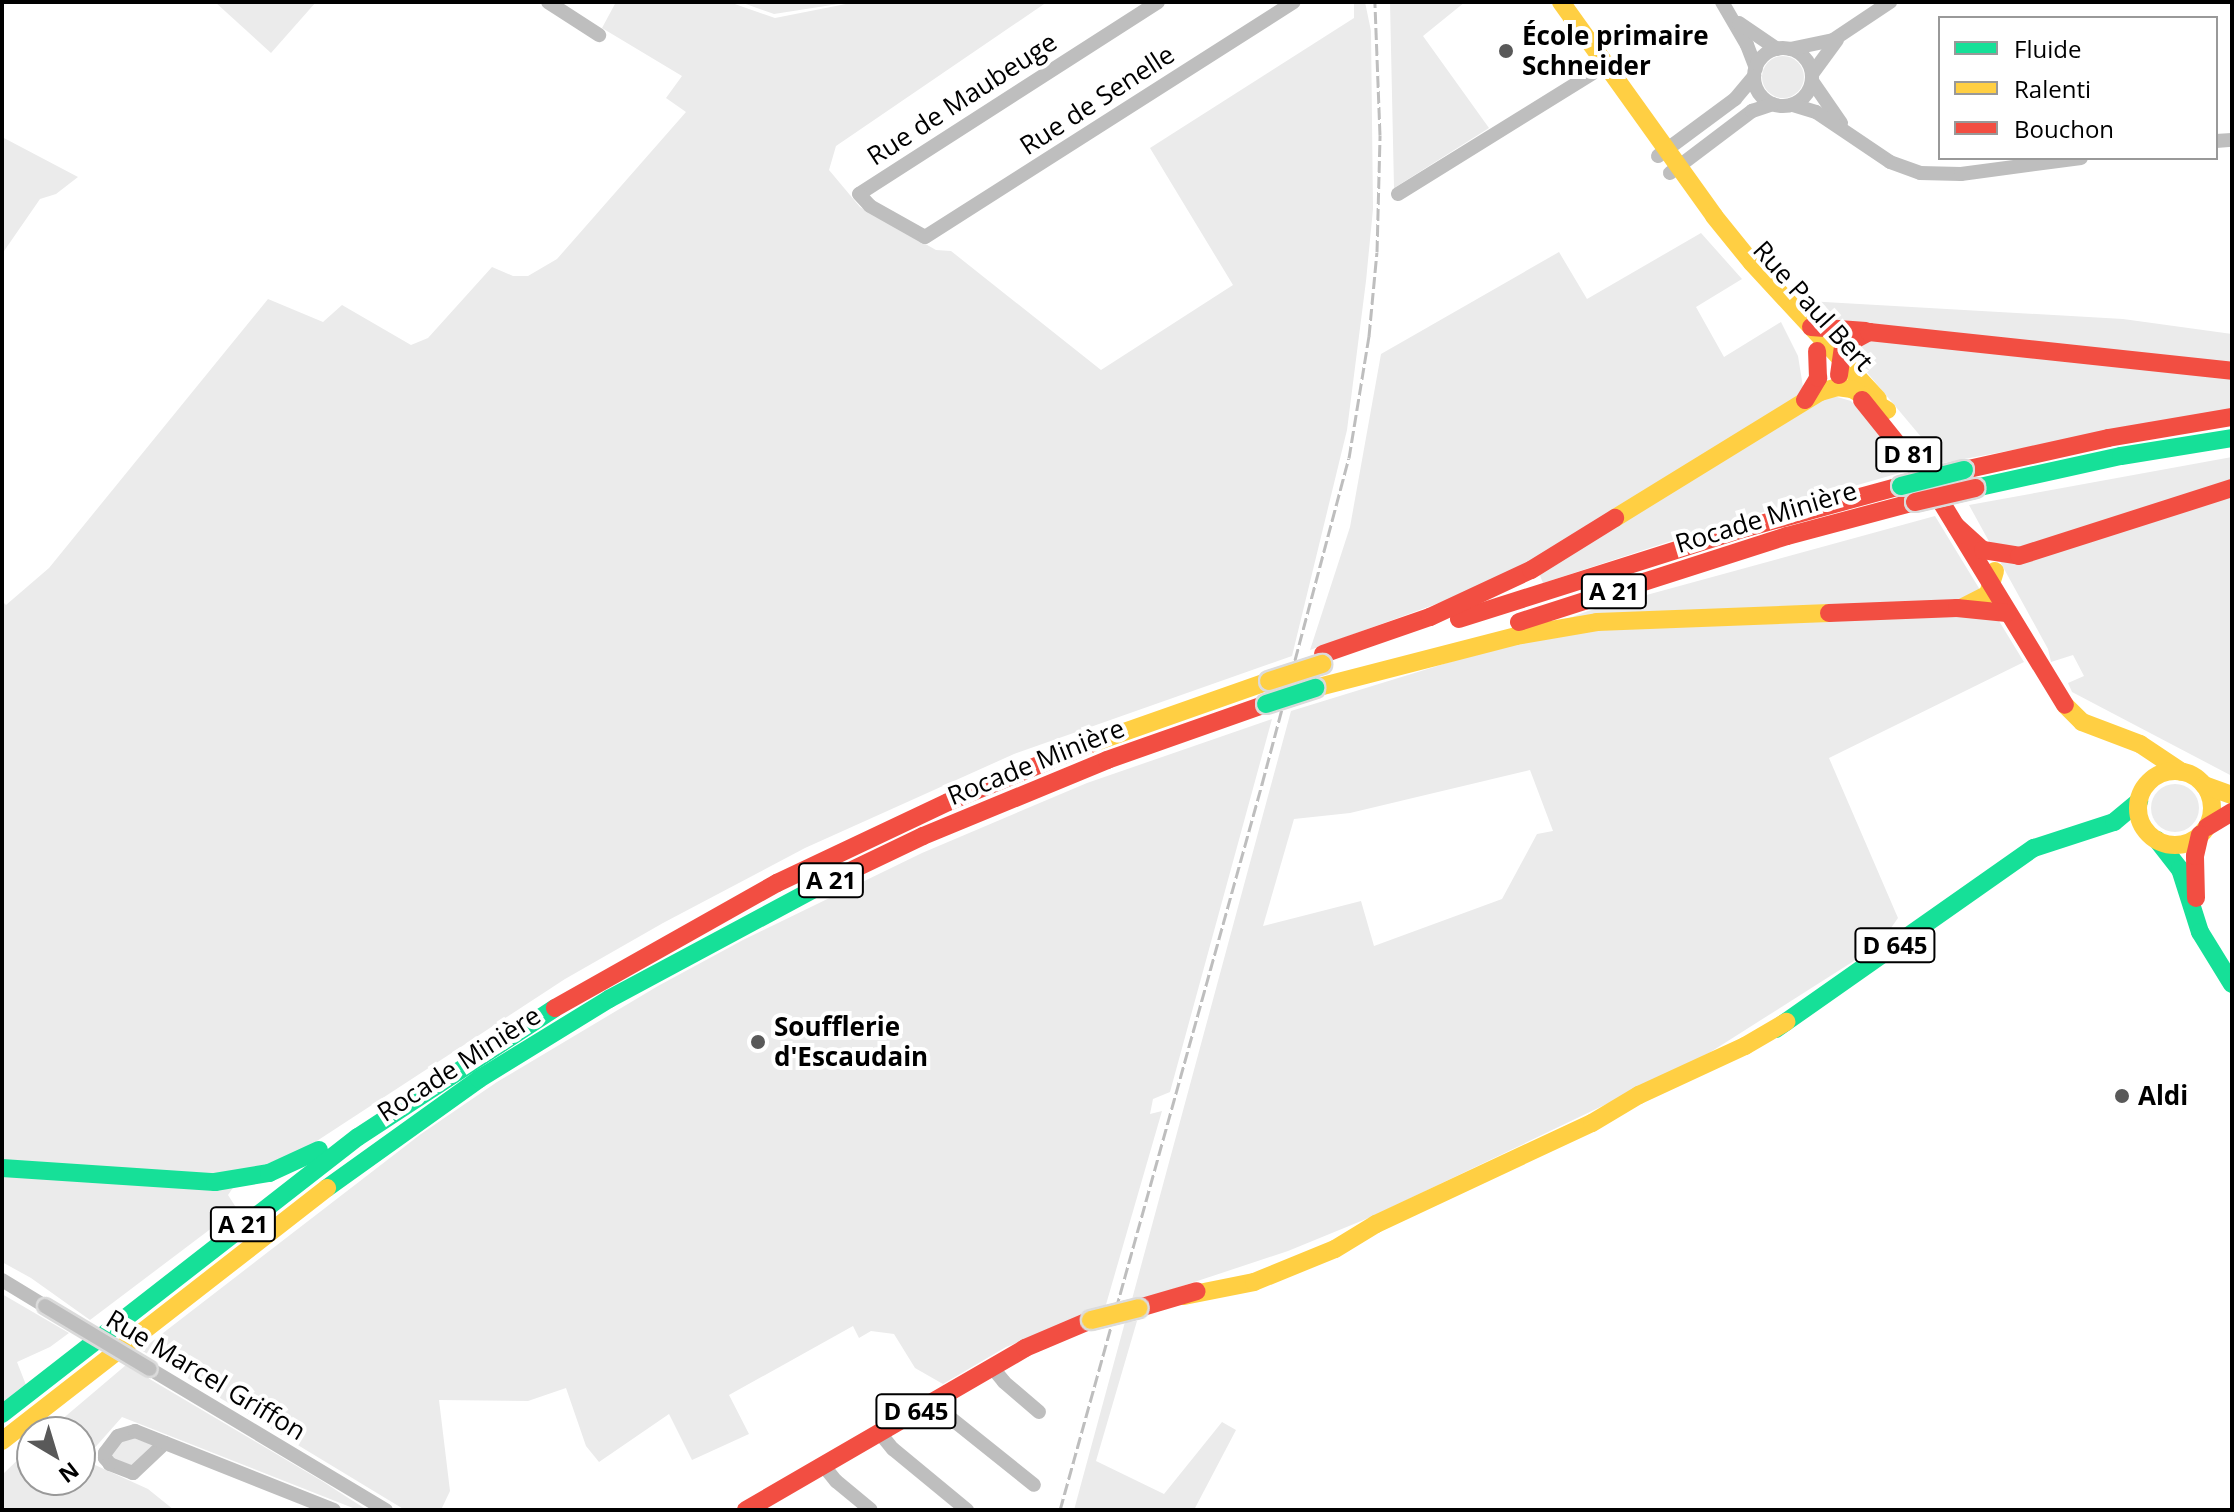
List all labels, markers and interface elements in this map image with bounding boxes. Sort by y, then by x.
legend [1938,16,2218,160]
place label: École primaire Schneider [1522,20,1709,82]
street label: Rue de Maubeuge [861,26,1063,172]
text: Fluide [2014,32,2081,65]
street label: Rue de Senelle [1014,39,1180,161]
marker: École primaire Schneider [1497,42,1515,60]
text: Ralenti [2014,72,2091,105]
text: Bouchon [2014,112,2114,145]
street label: Rue Paul Bert [1747,235,1879,377]
road number: D 81 [1875,434,1943,474]
street label: Rocade Minière [1671,475,1861,559]
road number: A 21 [1580,571,1648,611]
street label: Rocade Minière [943,712,1129,812]
road number: A 21 [797,860,865,900]
road number: D 645 [1853,925,1937,965]
street label: Rocade Minière [372,1000,546,1128]
place label: Soufflerie d'Escaudain [774,1011,928,1072]
marker: Soufflerie d'Escaudain [749,1033,767,1051]
place label: Aldi [2138,1080,2188,1112]
marker: Aldi [2113,1087,2131,1105]
road number: A 21 [209,1204,277,1244]
street label: Rue Marcel Griffon [101,1303,311,1447]
road number: D 645 [874,1391,958,1431]
north arrow [16,1416,96,1496]
text: N [53,1456,86,1491]

